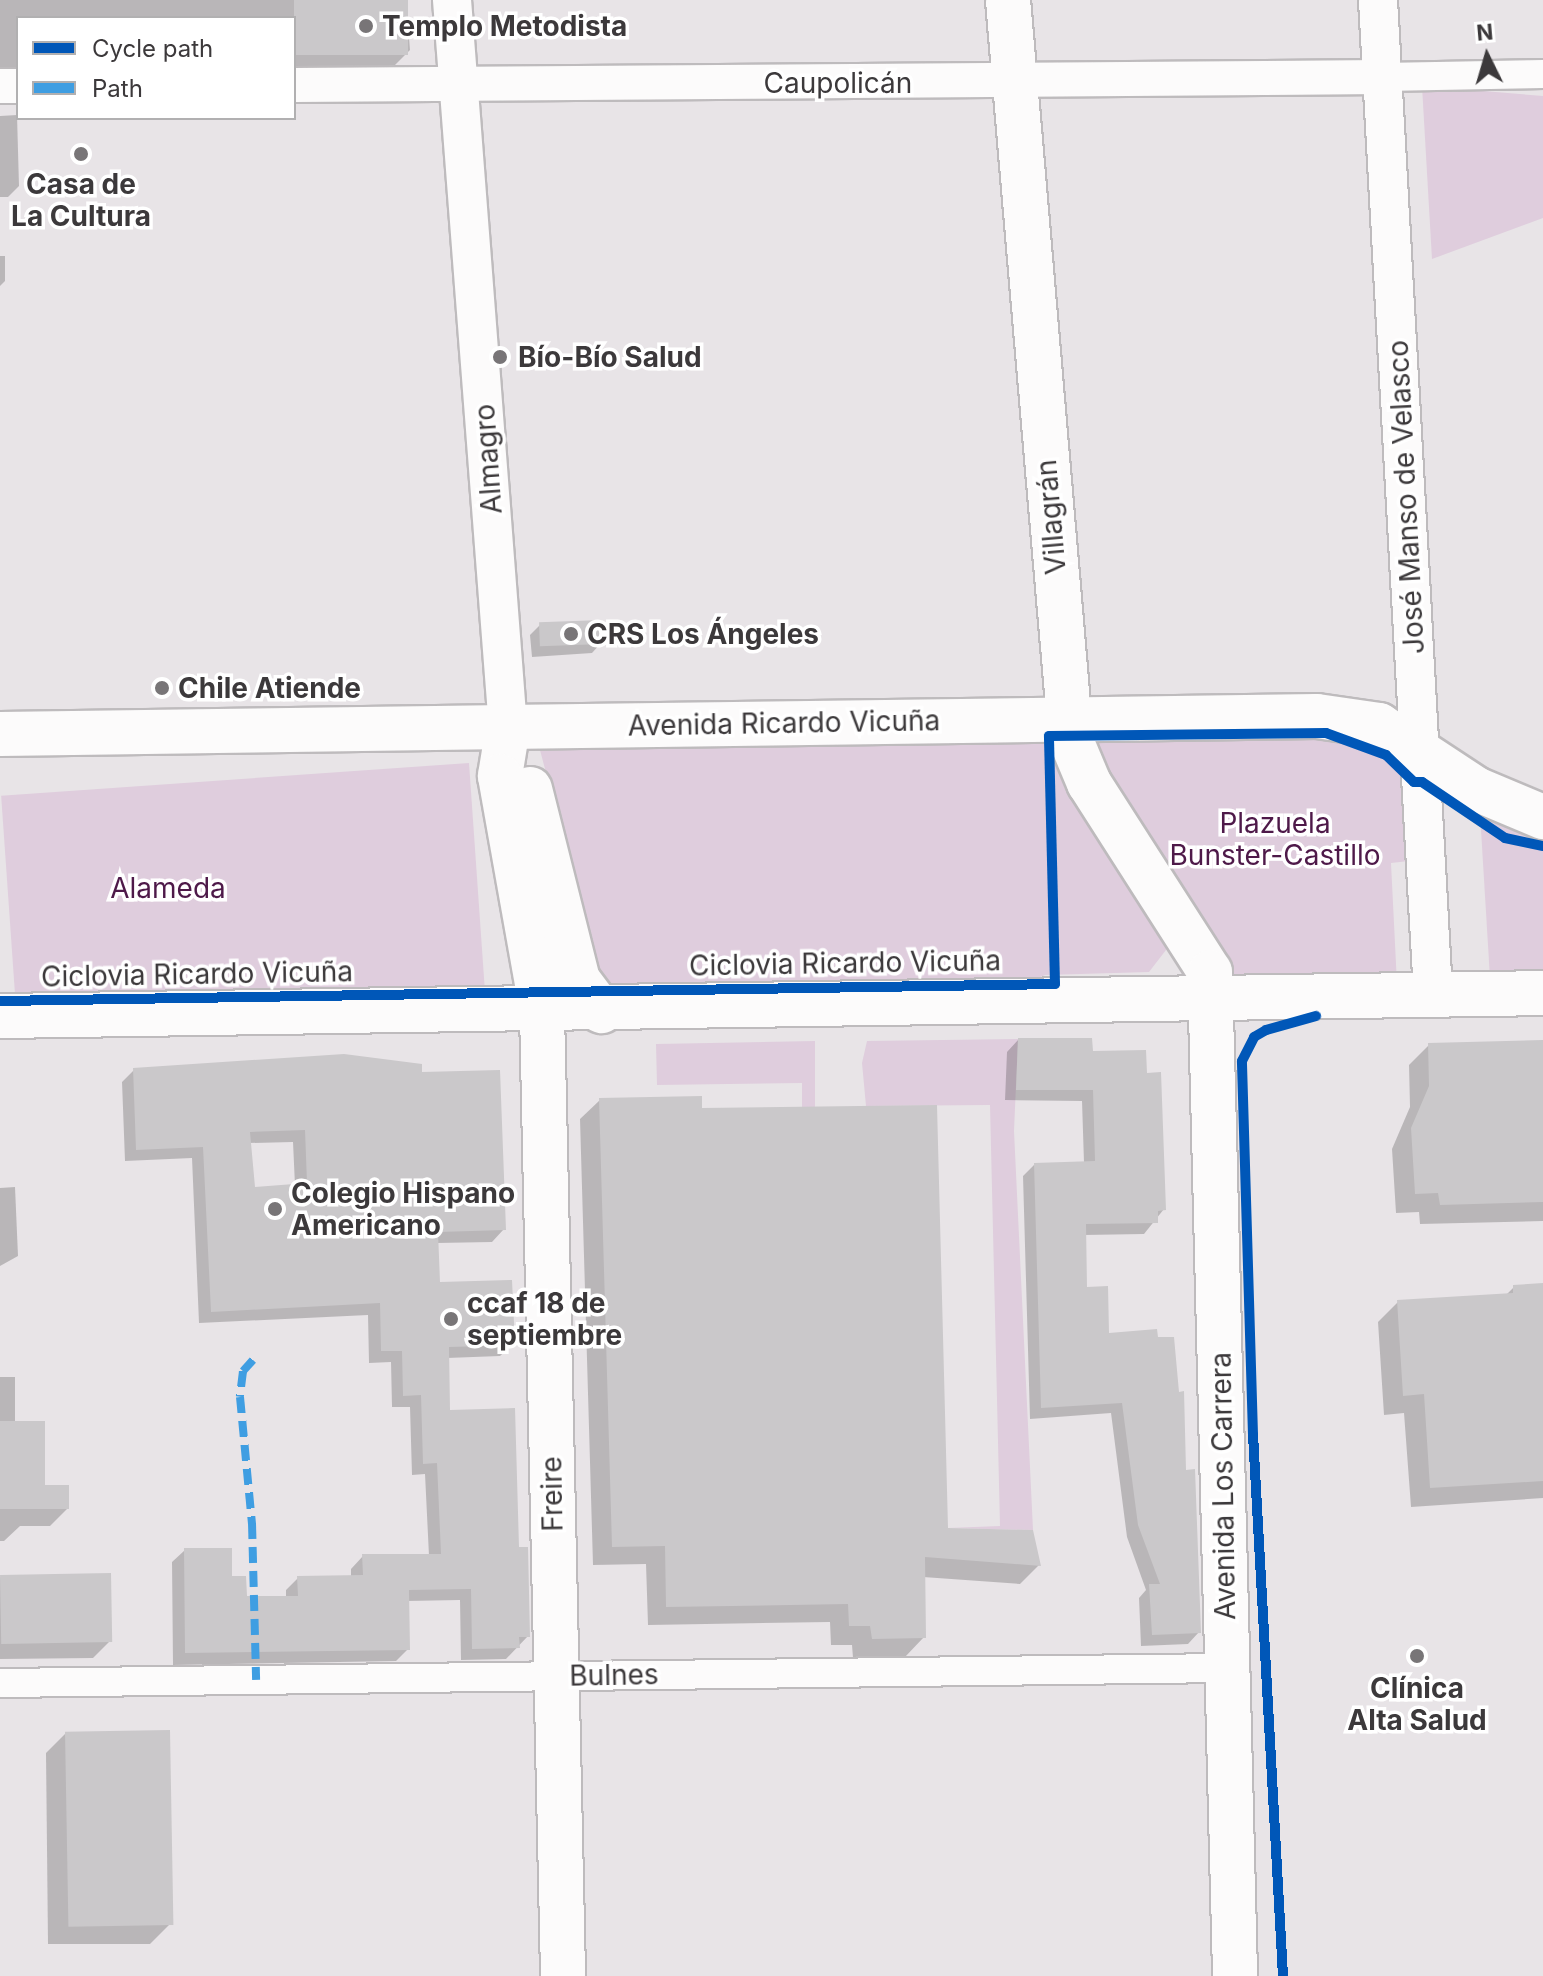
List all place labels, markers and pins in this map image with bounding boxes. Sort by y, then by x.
place label: Templo Metodista [382,9,627,43]
marker: Templo Metodista [357,17,375,35]
marker: Casa de La Cultura [72,145,90,163]
place label: Casa de La Cultura [11,167,151,233]
place label: Bío-Bío Salud [518,340,702,374]
marker: Bío-Bío Salud [489,346,511,368]
place label: CRS Los Ángeles [587,617,819,651]
marker: CRS Los Ángeles [562,625,580,643]
place label: Chile Atiende [178,671,361,705]
marker: Chile Atiende [153,679,171,697]
place label: Colegio Hispano Americano [291,1176,515,1242]
marker: Colegio Hispano Americano [266,1200,284,1218]
place label: ccaf 18 de septiembre [467,1286,622,1352]
marker: ccaf 18 de septiembre [442,1310,460,1328]
marker: Clínica Alta Salud [1406,1645,1428,1667]
place label: Clínica Alta Salud [1347,1671,1487,1737]

